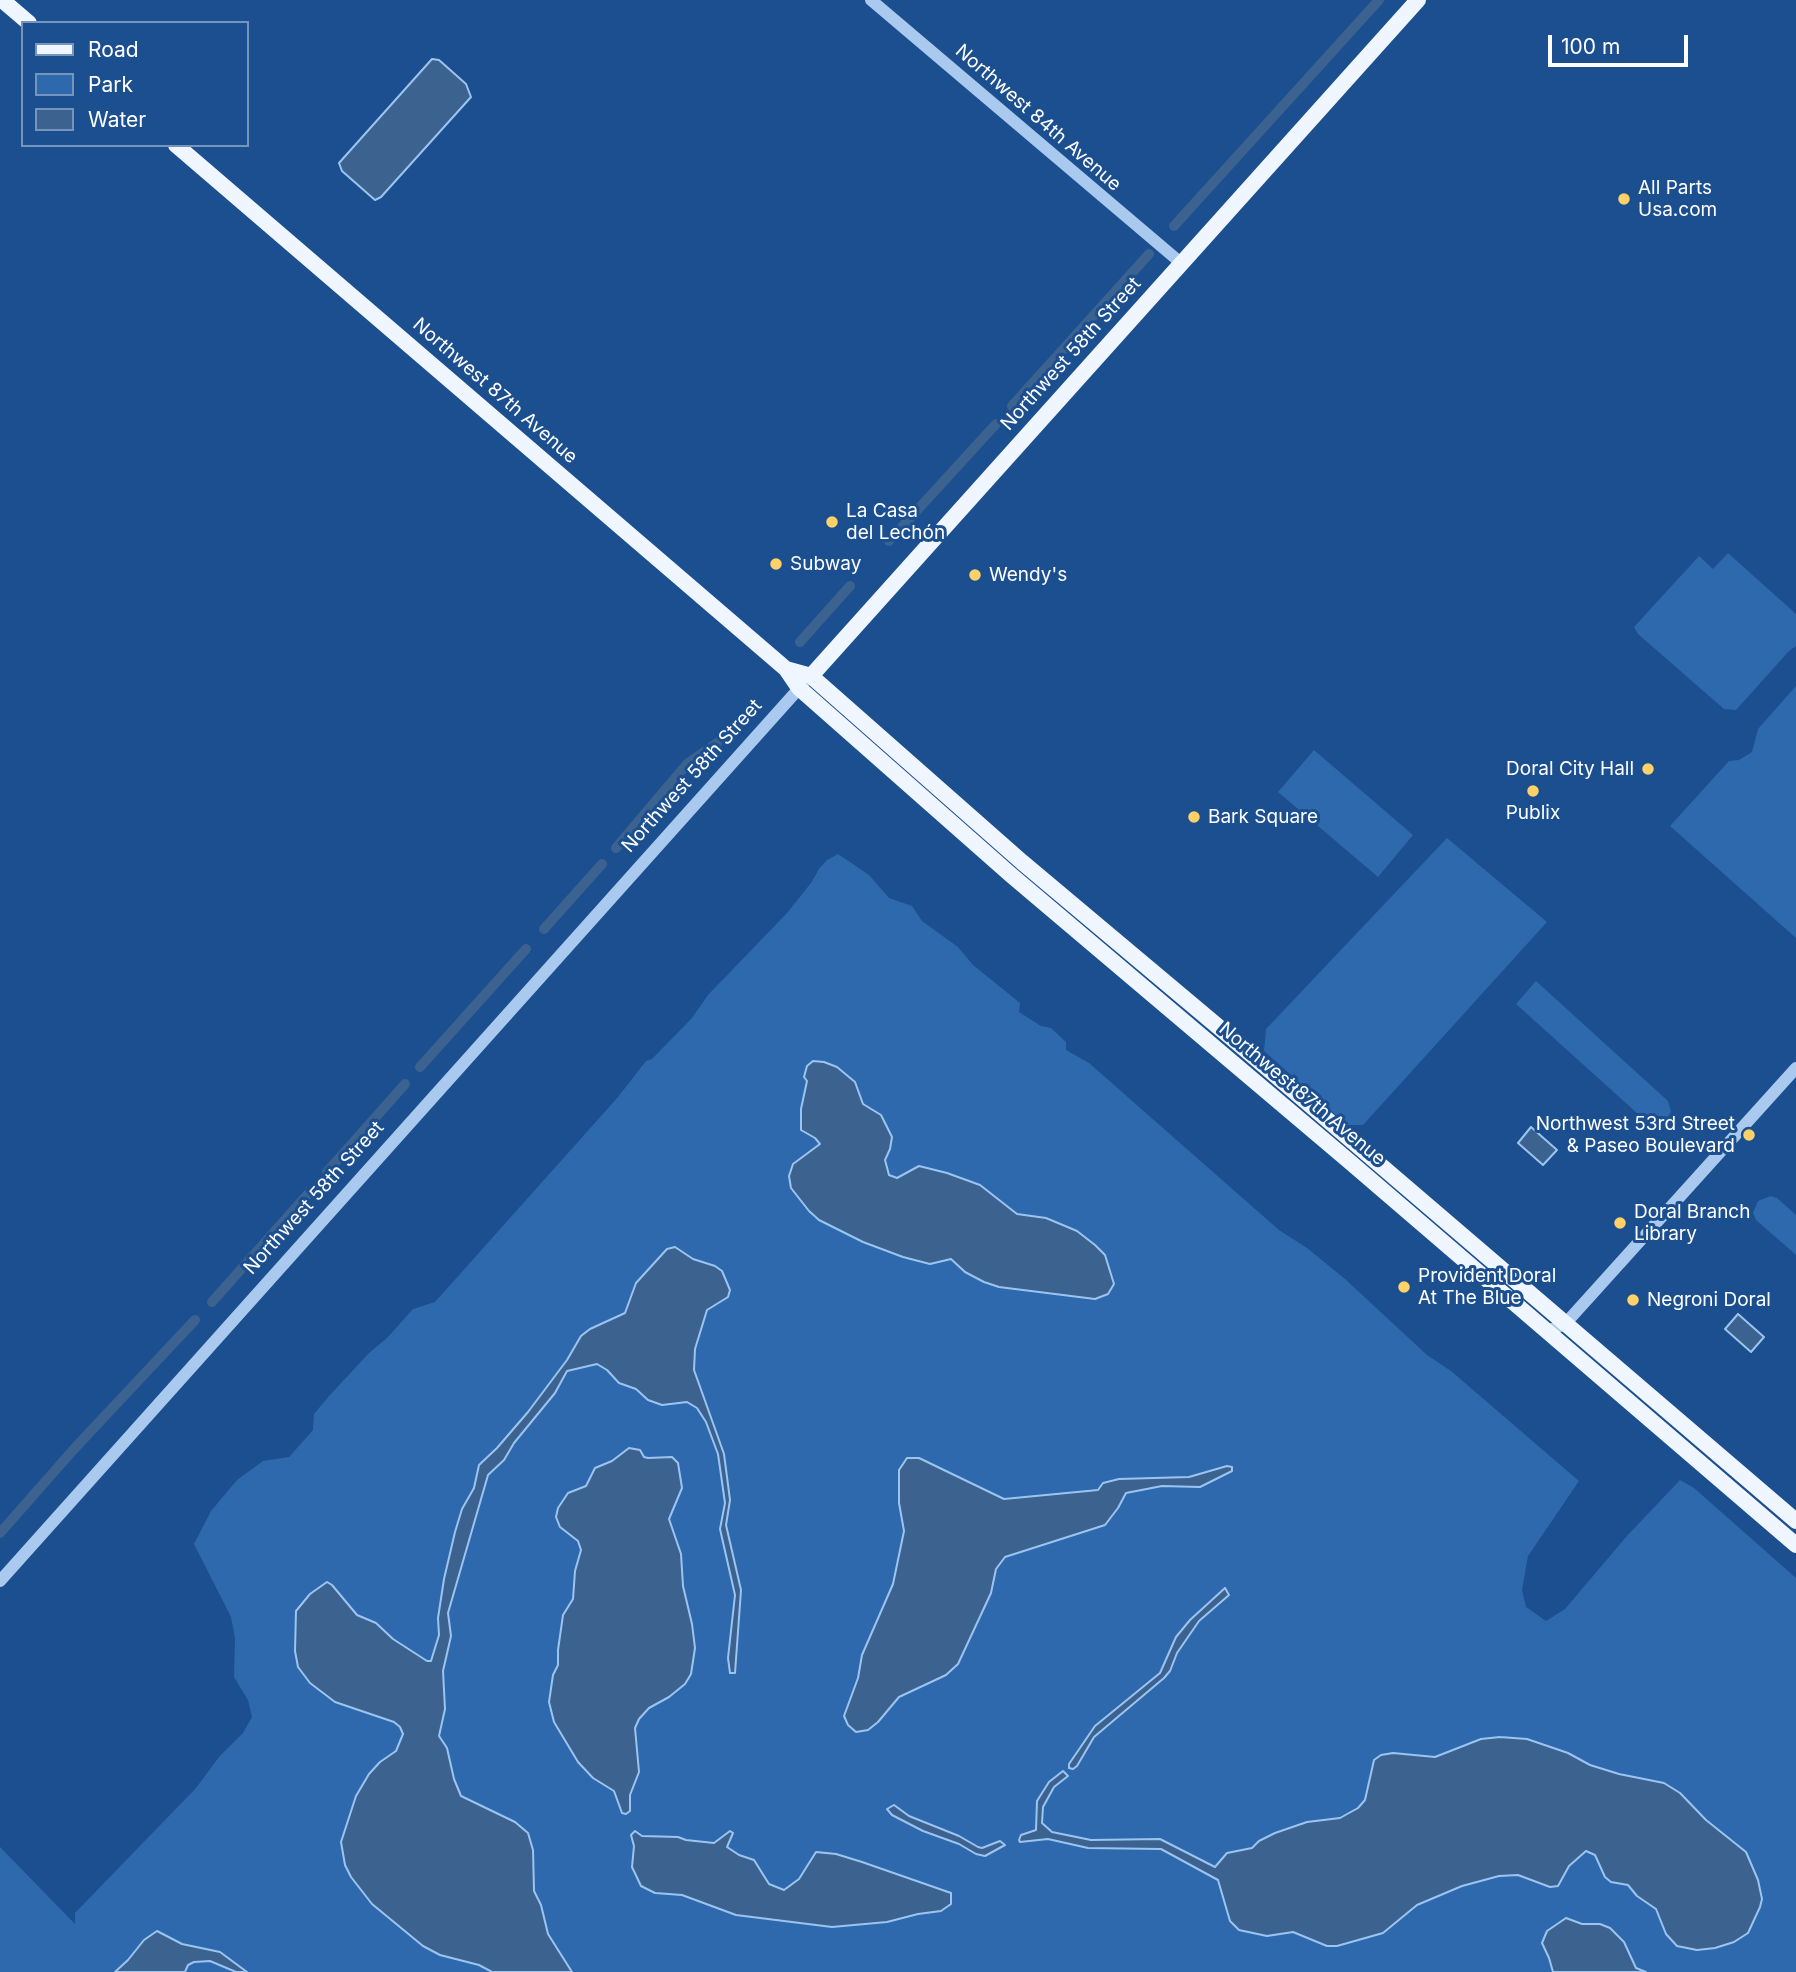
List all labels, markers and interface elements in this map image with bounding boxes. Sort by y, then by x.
legend [21,21,248,147]
scale bar [1551,21,1691,65]
text: 100 m [1561,34,1620,59]
text: Road [88,37,139,62]
street label: Northwest 84th Avenue [951,40,1125,196]
text: Park [88,72,133,97]
text: Water [88,107,146,132]
place label: All Parts Usa.com [1638,177,1717,221]
marker: All Parts Usa.com [1616,191,1632,207]
street label: Northwest 58th Street [996,273,1146,435]
street label: Northwest 87th Avenue [408,313,582,469]
place label: La Casa del Lechón [846,500,945,544]
marker: La Casa del Lechón [824,514,840,530]
place label: Subway [790,553,861,575]
marker: Subway [768,556,784,572]
place label: Wendy's [989,564,1067,586]
marker: Wendy's [967,567,983,583]
street label: Northwest 58th Street [617,695,767,857]
place label: Doral City Hall [1506,758,1634,780]
marker: Doral City Hall [1640,761,1656,777]
marker: Publix [1525,783,1541,799]
place label: Publix [1506,802,1560,824]
place label: Bark Square [1208,806,1318,828]
marker: Bark Square [1186,809,1202,825]
street label: Northwest 87th Avenue [1214,1018,1390,1170]
place label: Northwest 53rd Street & Paseo Boulevard [1536,1113,1735,1157]
street label: Northwest 58th Street [239,1117,389,1279]
marker: Northwest 53rd Street & Paseo Boulevard [1741,1127,1757,1143]
place label: Doral Branch Library [1634,1201,1750,1245]
marker: Doral Branch Library [1612,1215,1628,1231]
place label: Provident Doral At The Blue [1418,1265,1556,1309]
marker: Provident Doral At The Blue [1396,1279,1412,1295]
place label: Negroni Doral [1647,1289,1771,1311]
marker: Negroni Doral [1625,1292,1641,1308]

